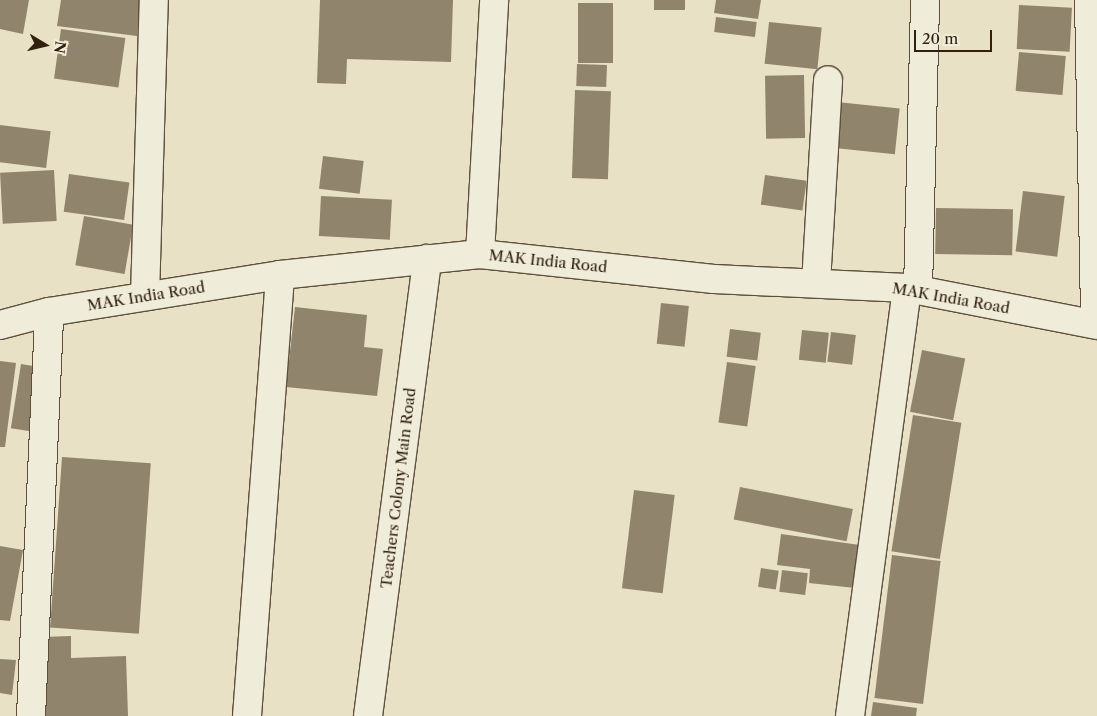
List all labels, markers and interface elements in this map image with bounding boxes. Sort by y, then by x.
north arrow [20,20,70,70]
scale bar [917,20,994,52]
text: 20 m [922,29,958,48]
text: N [50,40,70,55]
street label: MAK India Road [488,246,608,276]
street label: MAK India Road [85,278,207,314]
street label: MAK India Road [891,279,1011,317]
street label: Teachers Colony Main Road [377,386,419,590]

